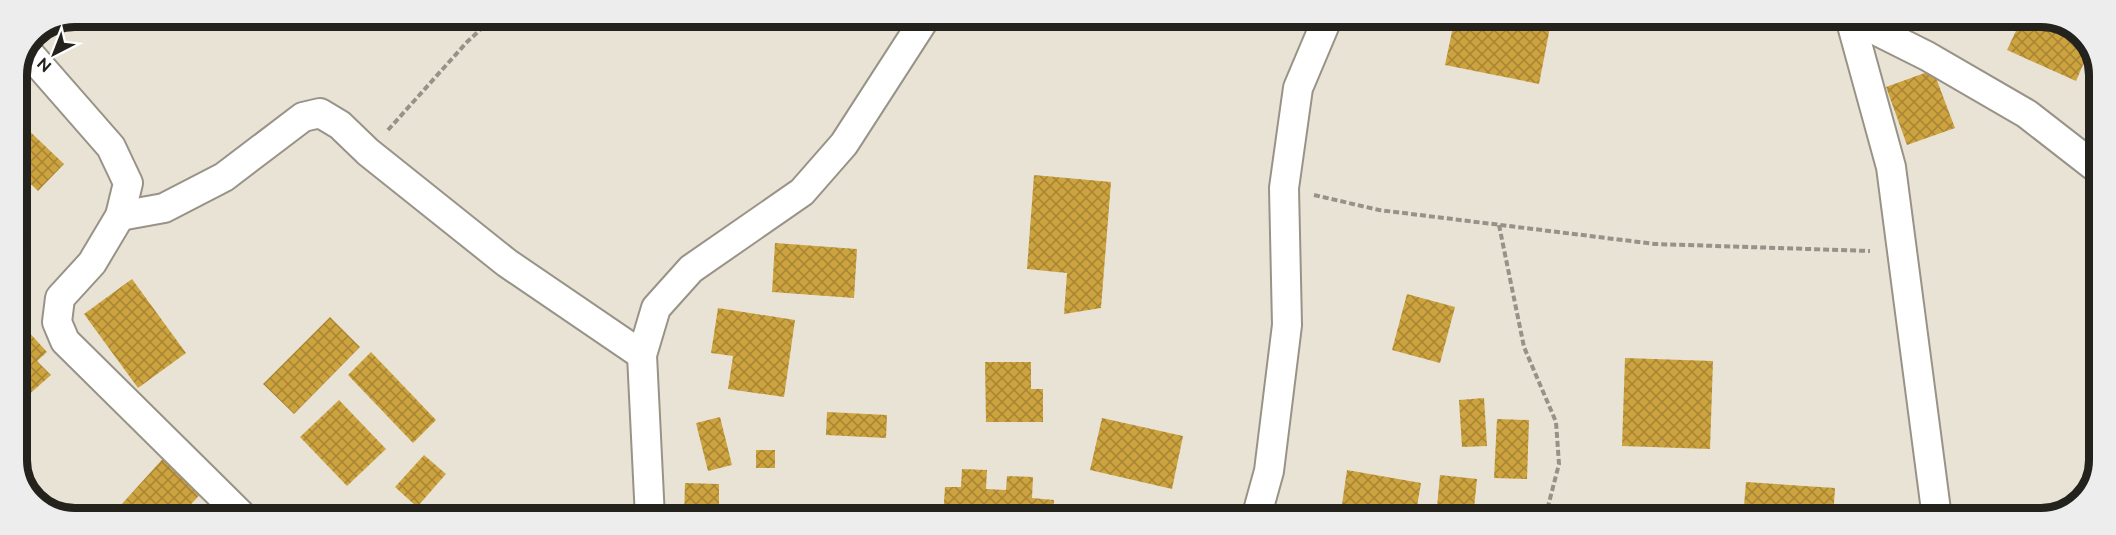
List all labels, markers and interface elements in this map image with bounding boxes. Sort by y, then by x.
north arrow [24,24,84,84]
text: N [33,54,55,76]

